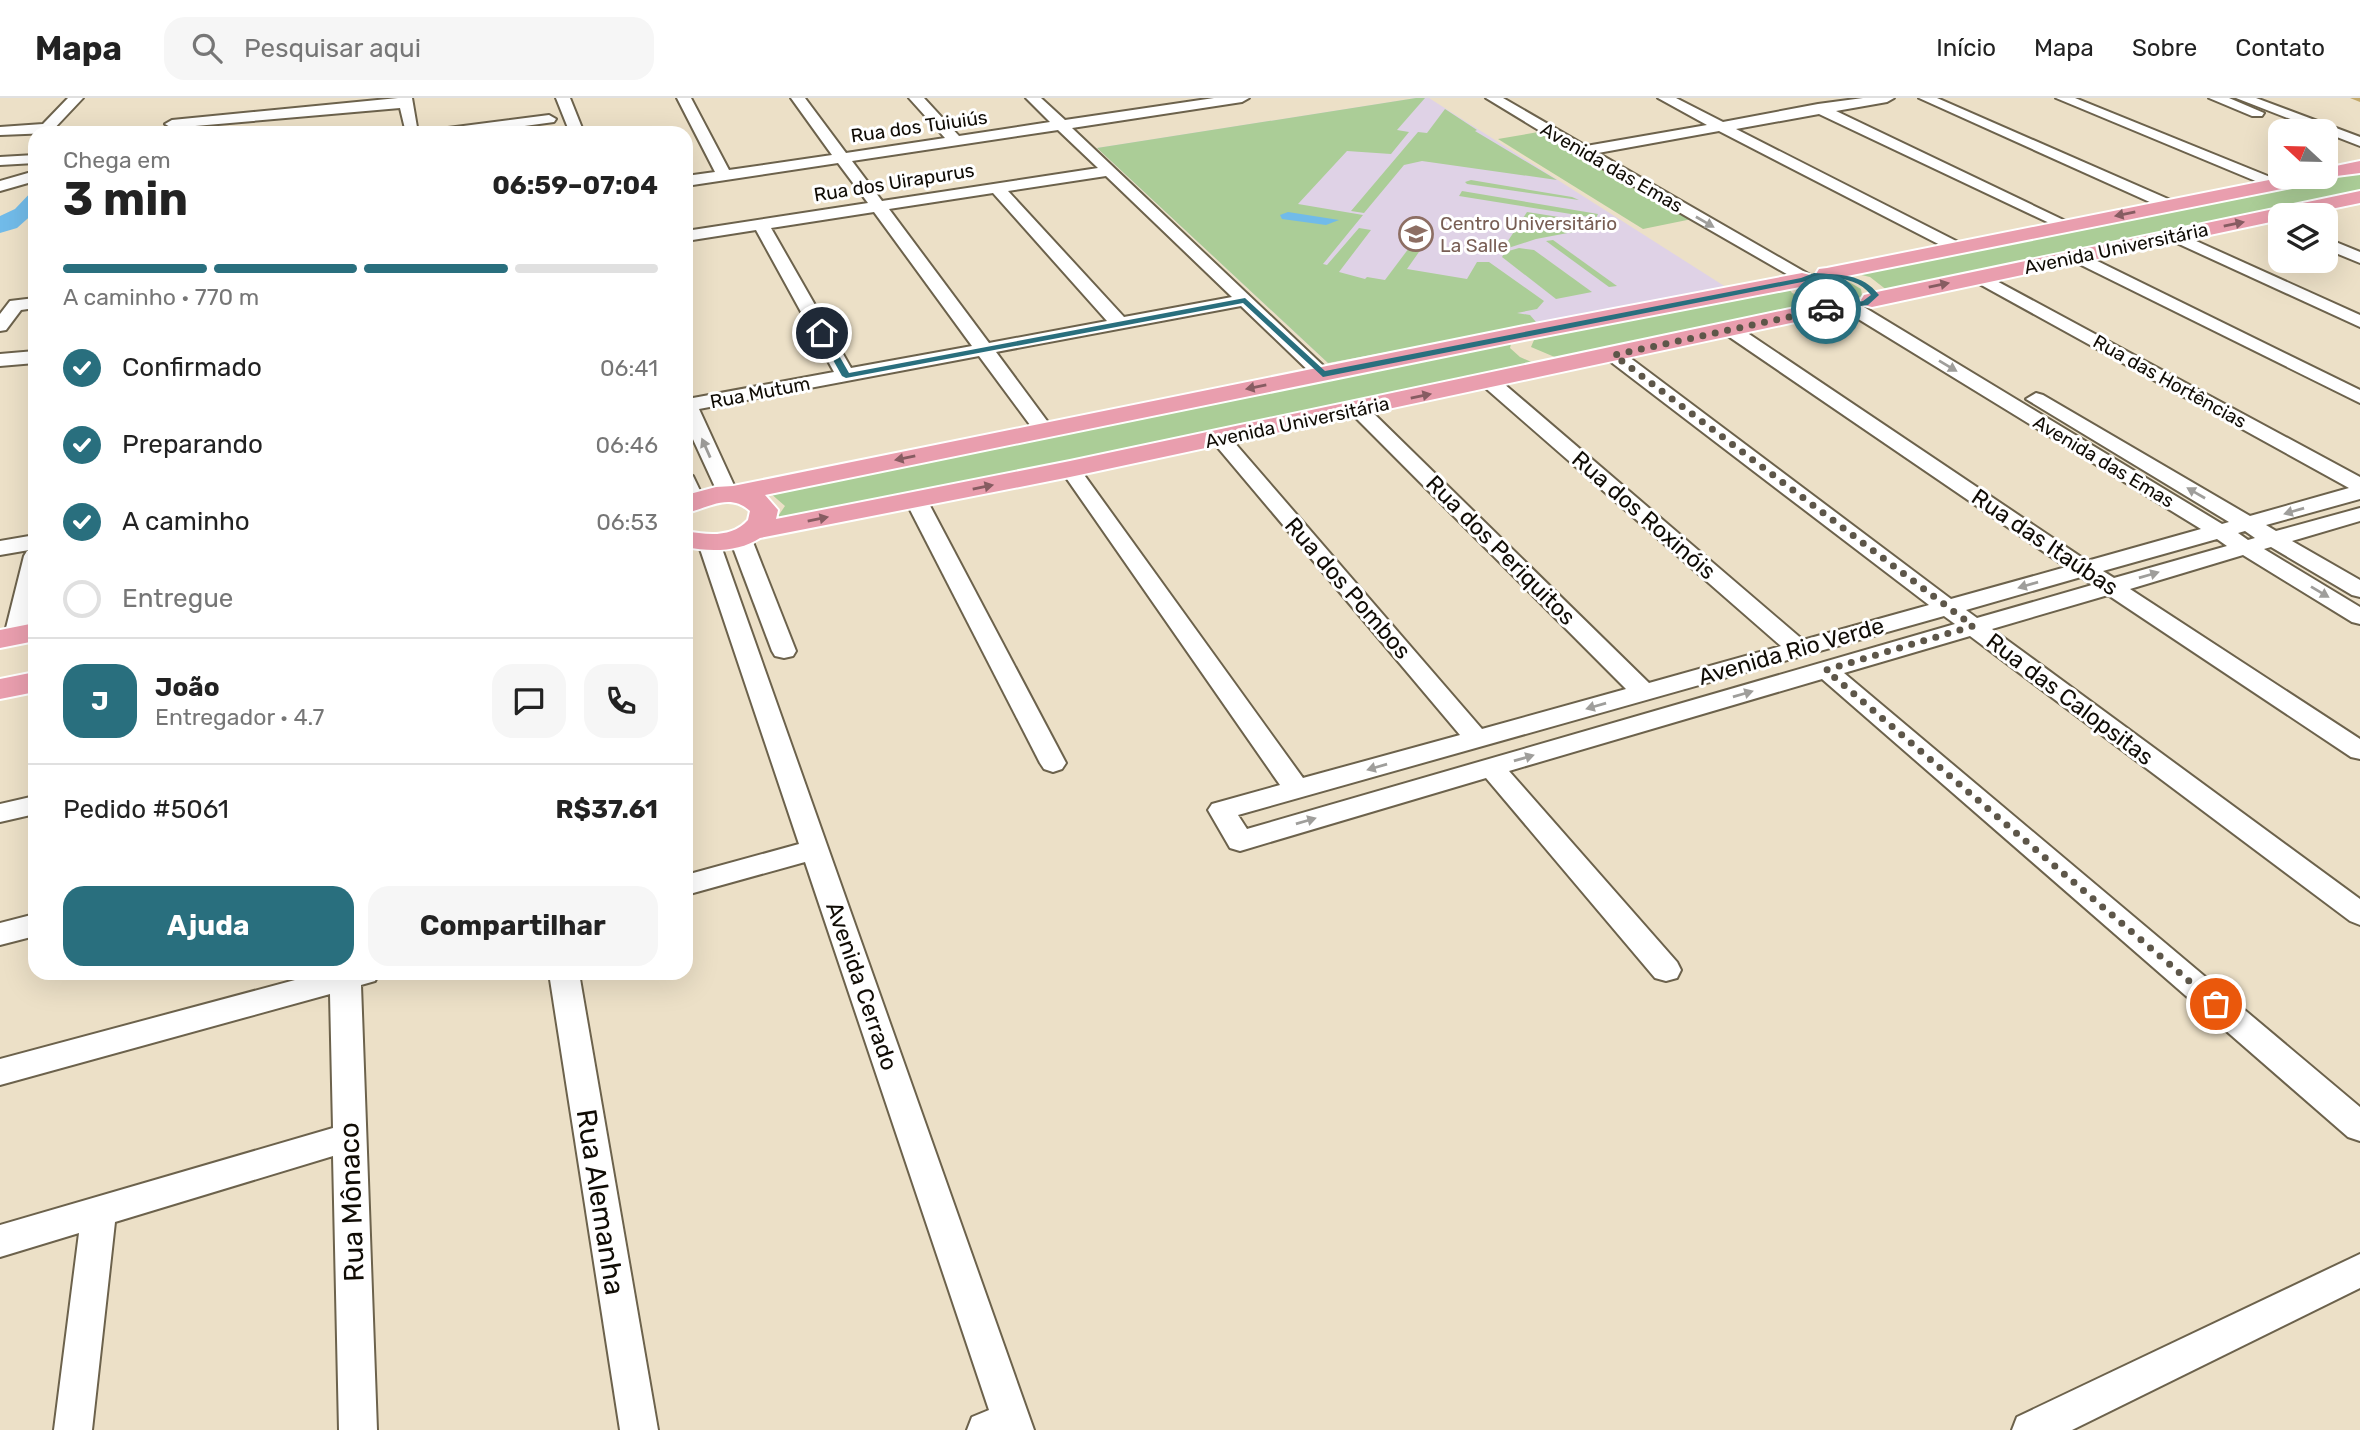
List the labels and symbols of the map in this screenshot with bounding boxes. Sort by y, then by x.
street label: Rua dos Tuiuiús [849,106,989,147]
street label: Avenida das Emas [1537,117,1687,217]
north arrow [2268,119,2338,189]
street label: Rua dos Uirapurus [812,158,976,207]
one-way arrow [2114,208,2136,219]
place label: Centro Universitário La Salle [1440,212,1617,257]
school or university icon: Centro Universitário La Salle [1397,215,1435,253]
one-way arrow [1696,215,1715,228]
street label: Avenida Universitária [2022,218,2210,279]
one-way arrow [2223,218,2245,229]
courier [1791,274,1861,344]
one-way arrow [1928,280,1950,291]
pin [792,303,852,363]
street label: Rua das Hortências [2089,330,2250,433]
one-way arrow [1938,360,1958,373]
street label: Rua Mutum [708,372,812,413]
one-way arrow [1245,382,1267,393]
one-way arrow [1410,390,1432,401]
street label: Avenida Universitária [1203,392,1391,453]
street label: Avenida das Emas [2029,410,2178,513]
one-way arrow [700,438,712,458]
street label: Rua dos Roxinóis [1566,445,1722,585]
one-way arrow [894,453,916,464]
street label: Rua dos Periquitos [1420,469,1582,631]
one-way arrow [972,481,994,492]
street label: Rua das Itaúbas [1966,483,2124,601]
one-way arrow [2186,487,2205,499]
one-way arrow [2283,506,2304,516]
street label: Rua dos Pombos [1279,512,1417,664]
one-way arrow [807,513,829,524]
one-way arrow [2139,570,2160,580]
one-way arrow [2017,580,2039,591]
one-way arrow [2310,586,2329,599]
street label: Avenida Rio Verde [1695,611,1887,691]
street label: Rua das Calopsitas [1981,627,2159,771]
one-way arrow [1732,688,1754,699]
one-way arrow [1586,701,1607,711]
one-way arrow [1514,752,1535,762]
one-way arrow [1367,762,1388,772]
one-way arrow [1296,816,1317,826]
street label: Avenida Cerrado [820,898,904,1074]
pin [2186,974,2246,1034]
street label: Rua Alemanha [570,1107,631,1297]
street label: Rua Mônaco [332,1122,371,1282]

